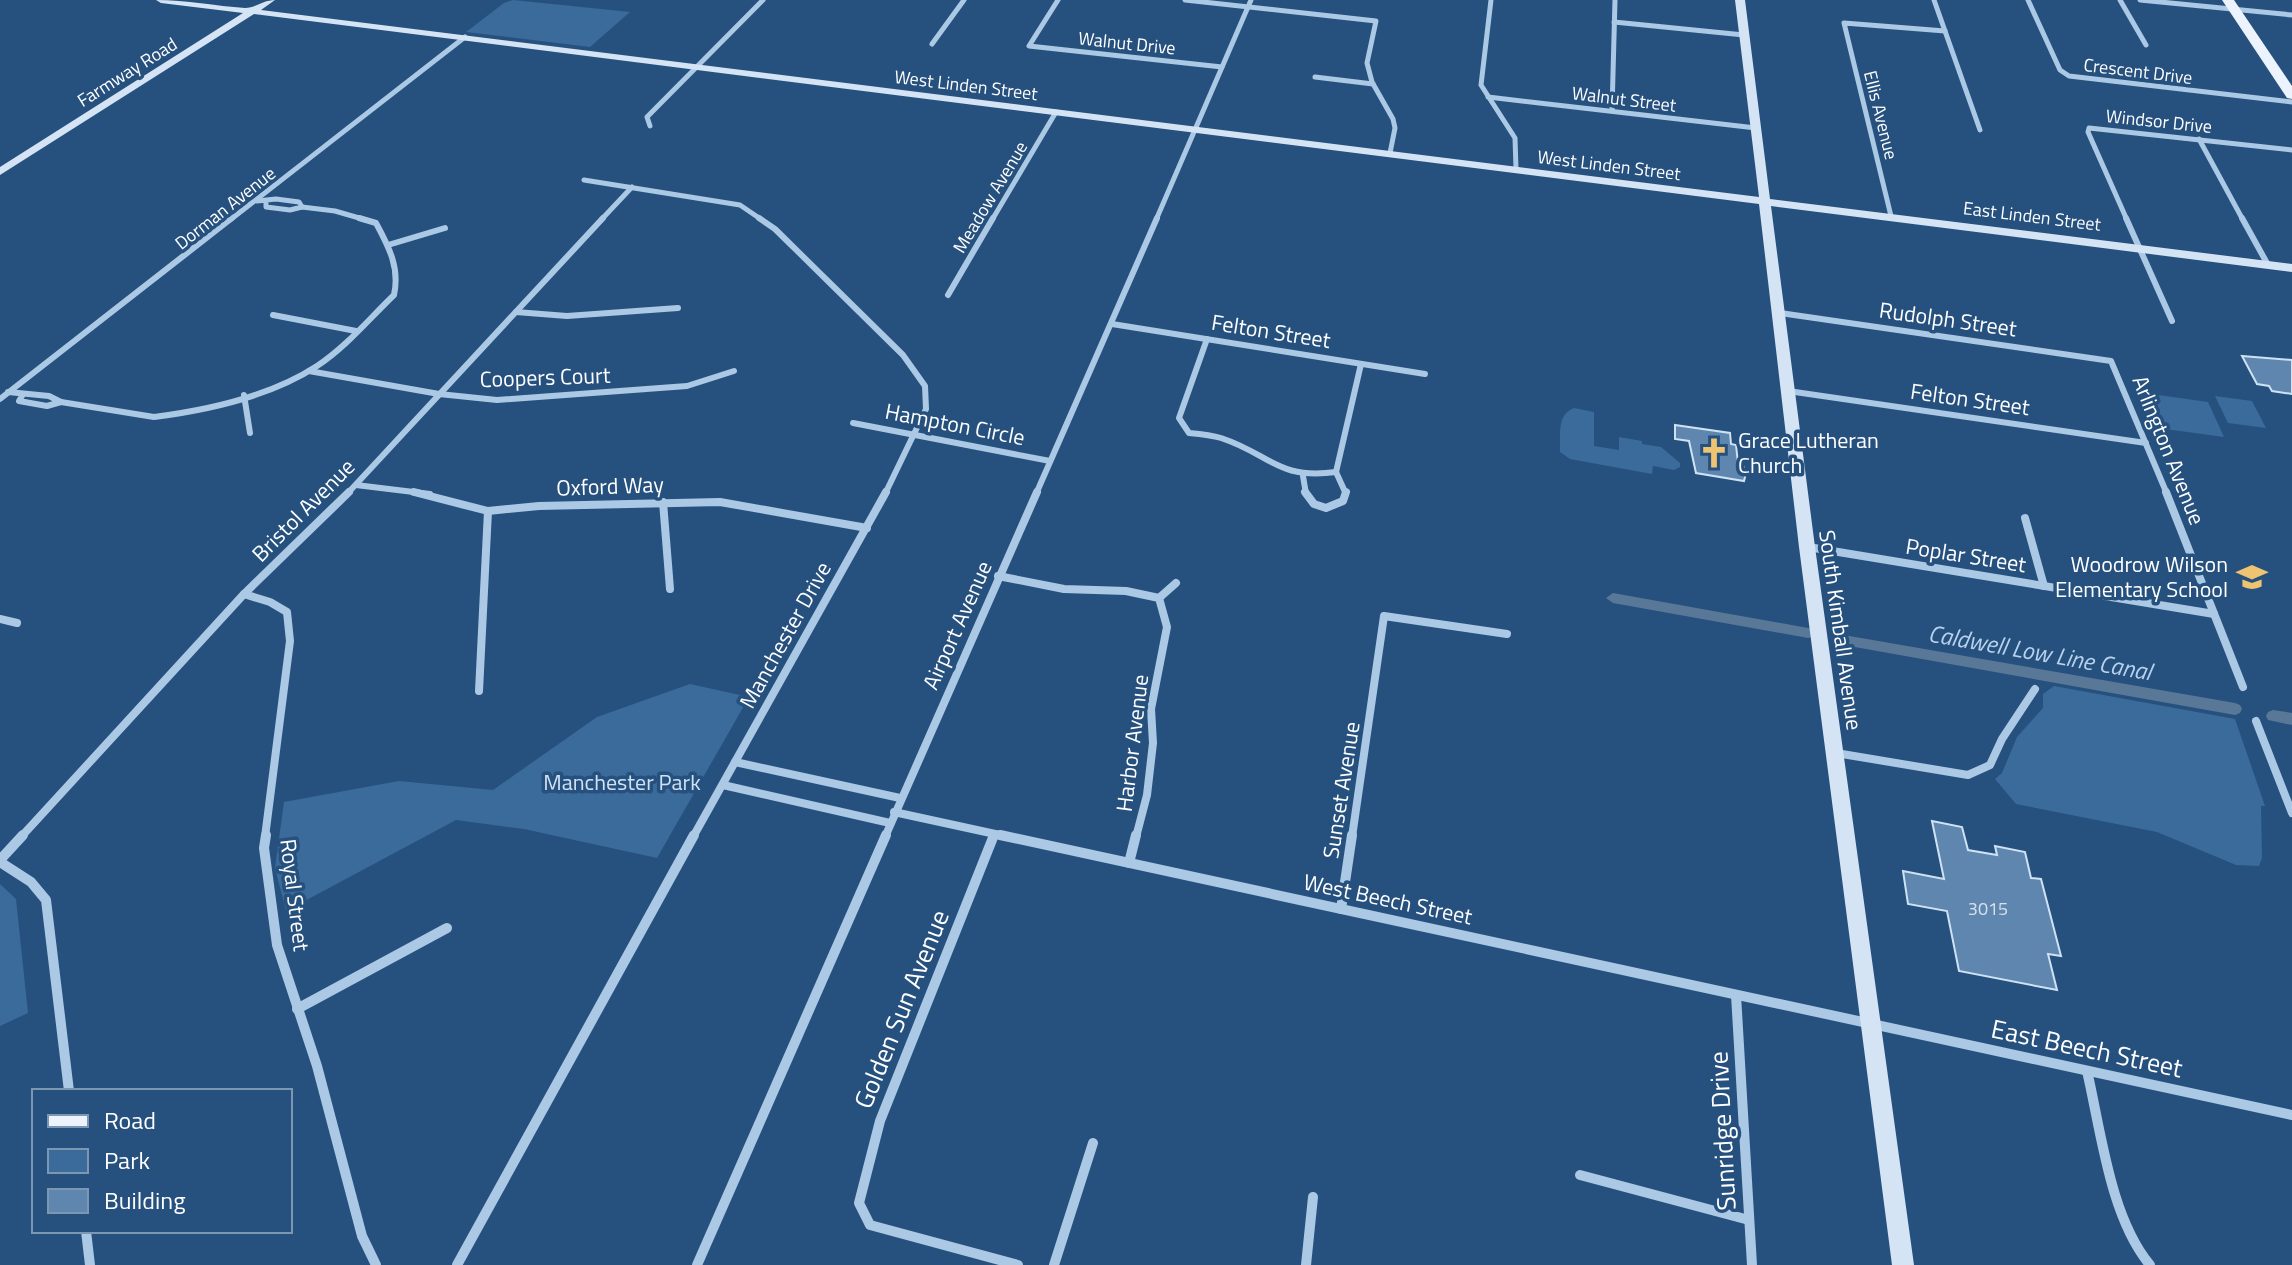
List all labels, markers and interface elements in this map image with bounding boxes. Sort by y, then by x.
street label: Walnut Drive [1077,24,1177,62]
street label: Farmway Road [72,31,182,113]
street label: Crescent Drive [2082,51,2194,91]
street label: West Linden Street [893,63,1040,107]
street label: Ellis Avenue [1857,68,1905,162]
street label: Walnut Street [1570,79,1678,119]
street label: Windsor Drive [2105,102,2213,140]
street label: Meadow Avenue [946,136,1034,258]
street label: West Linden Street [1536,143,1683,187]
street label: Dorman Avenue [169,160,281,256]
street label: East Linden Street [1962,194,2103,238]
street label: Rudolph Street [1877,293,2019,346]
street label: Felton Street [1209,305,1333,357]
street label: Coopers Court [479,358,611,396]
street label: Arlington Avenue [2124,370,2214,530]
street label: Felton Street [1908,374,2032,424]
street label: Hampton Circle [882,394,1028,454]
place label: Grace Lutheran Church [1738,423,1879,482]
church icon: Grace Lutheran Church [1697,436,1731,470]
street label: Bristol Avenue [243,450,363,570]
street label: Oxford Way [556,467,665,505]
street label: South Kimball Avenue [1810,528,1872,732]
street label: Poplar Street [1903,529,2029,581]
place label: Woodrow Wilson Elementary School [2055,547,2228,606]
street label: Manchester Drive [731,555,839,715]
street label: Airport Avenue [913,555,1001,695]
school or university icon: Woodrow Wilson Elementary School [2235,560,2269,594]
water label: Caldwell Low Line Canal [1925,615,2157,690]
street label: Harbor Avenue [1107,672,1157,814]
street label: Sunset Avenue [1313,719,1369,861]
park label: Manchester Park [543,765,701,799]
street label: Royal Street [271,837,319,953]
street label: West Beech Street [1300,865,1476,934]
house number: 3015 [1968,895,2008,922]
street label: Golden Sun Avenue [843,904,959,1114]
street label: East Beech Street [1988,1009,2186,1087]
street label: Sunridge Drive [1698,1050,1746,1212]
legend [32,1089,292,1233]
text: Road [104,1102,156,1138]
text: Park [104,1142,150,1178]
text: Building [104,1182,186,1218]

